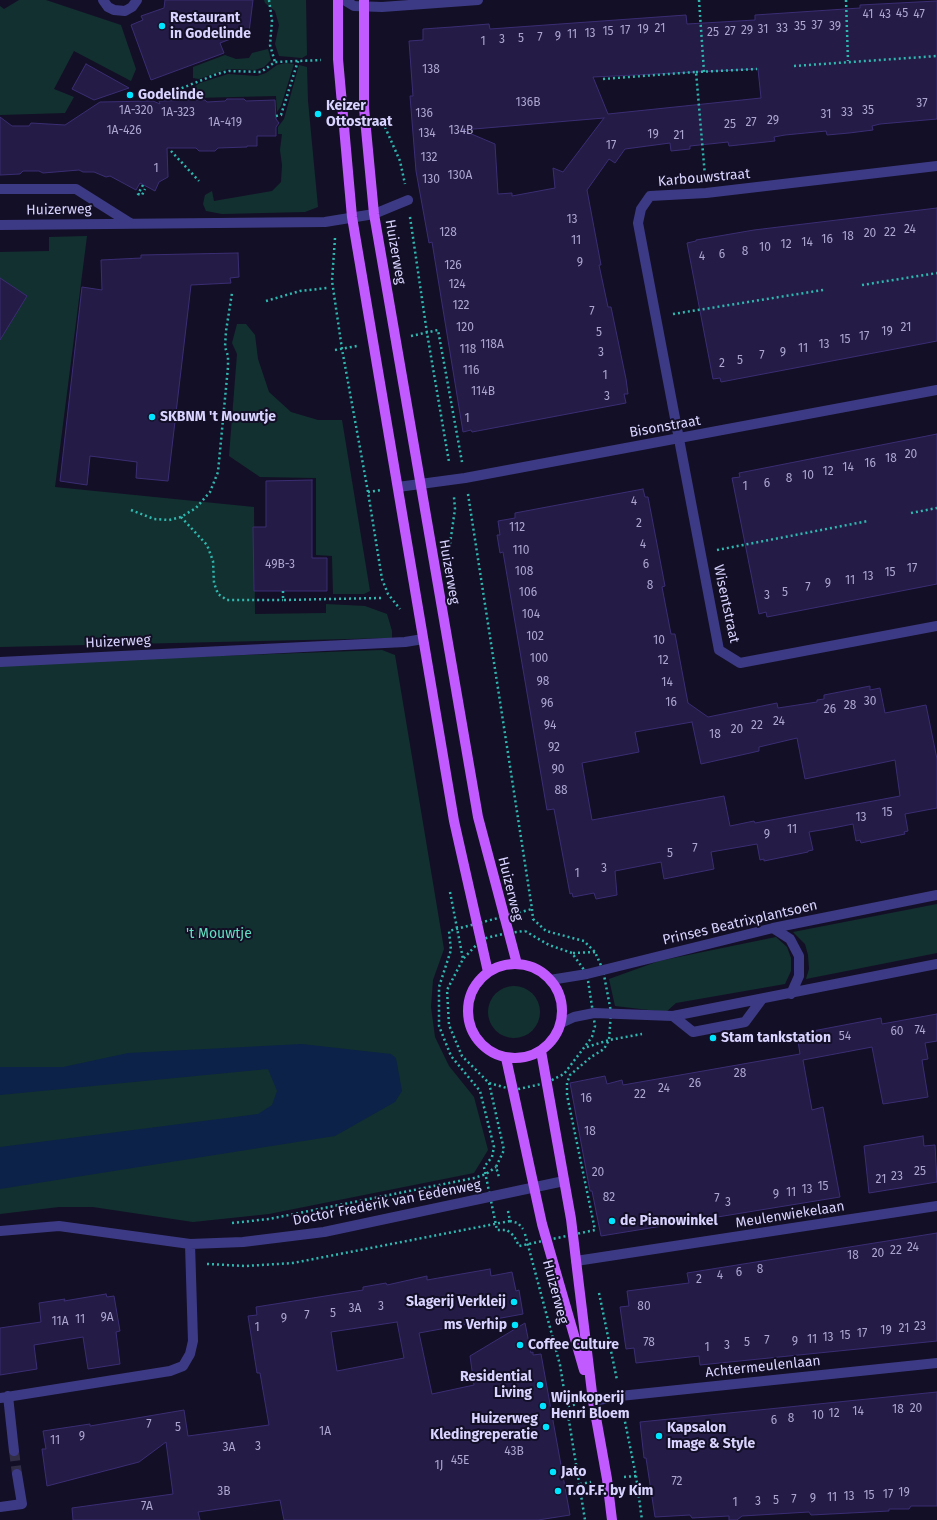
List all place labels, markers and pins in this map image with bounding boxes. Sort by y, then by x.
place label: Restaurant in Godelinde [170,10,251,42]
marker: Restaurant in Godelinde [157,21,167,31]
place label: Godelinde [138,87,204,103]
marker: Godelinde [125,90,135,100]
place label: Keizer Ottostraat [326,98,392,130]
marker: Keizer Ottostraat [313,109,323,119]
place label: SKBNM 't Mouwtje [160,409,276,425]
marker: SKBNM 't Mouwtje [147,412,157,422]
place label: Stam tankstation [721,1030,831,1046]
marker: Stam tankstation [708,1033,718,1043]
place label: de Pianowinkel [620,1213,718,1229]
marker: de Pianowinkel [607,1216,617,1226]
place label: Slagerij Verkleij [406,1294,506,1310]
marker: Slagerij Verkleij [509,1297,519,1307]
place label: ms Verhip [444,1317,507,1333]
marker: ms Verhip [510,1320,520,1330]
place label: Coffee Culture [528,1337,619,1353]
marker: Coffee Culture [515,1340,525,1350]
place label: Residential Living [460,1369,532,1402]
marker: Residential Living [535,1380,545,1390]
place label: Wijnkoperij Henri Bloem [551,1390,629,1422]
marker: Wijnkoperij Henri Bloem [538,1401,548,1411]
place label: Huizerweg Kledingreperatie [430,1411,538,1444]
place label: Kapsalon Image & Style [667,1420,755,1452]
marker: Huizerweg Kledingreperatie [541,1422,551,1432]
marker: Kapsalon Image & Style [654,1431,664,1441]
place label: Jato [561,1464,586,1480]
marker: Jato [548,1467,558,1477]
place label: T.O.F.F. by Kim [566,1483,653,1499]
marker: T.O.F.F. by Kim [553,1486,563,1496]

